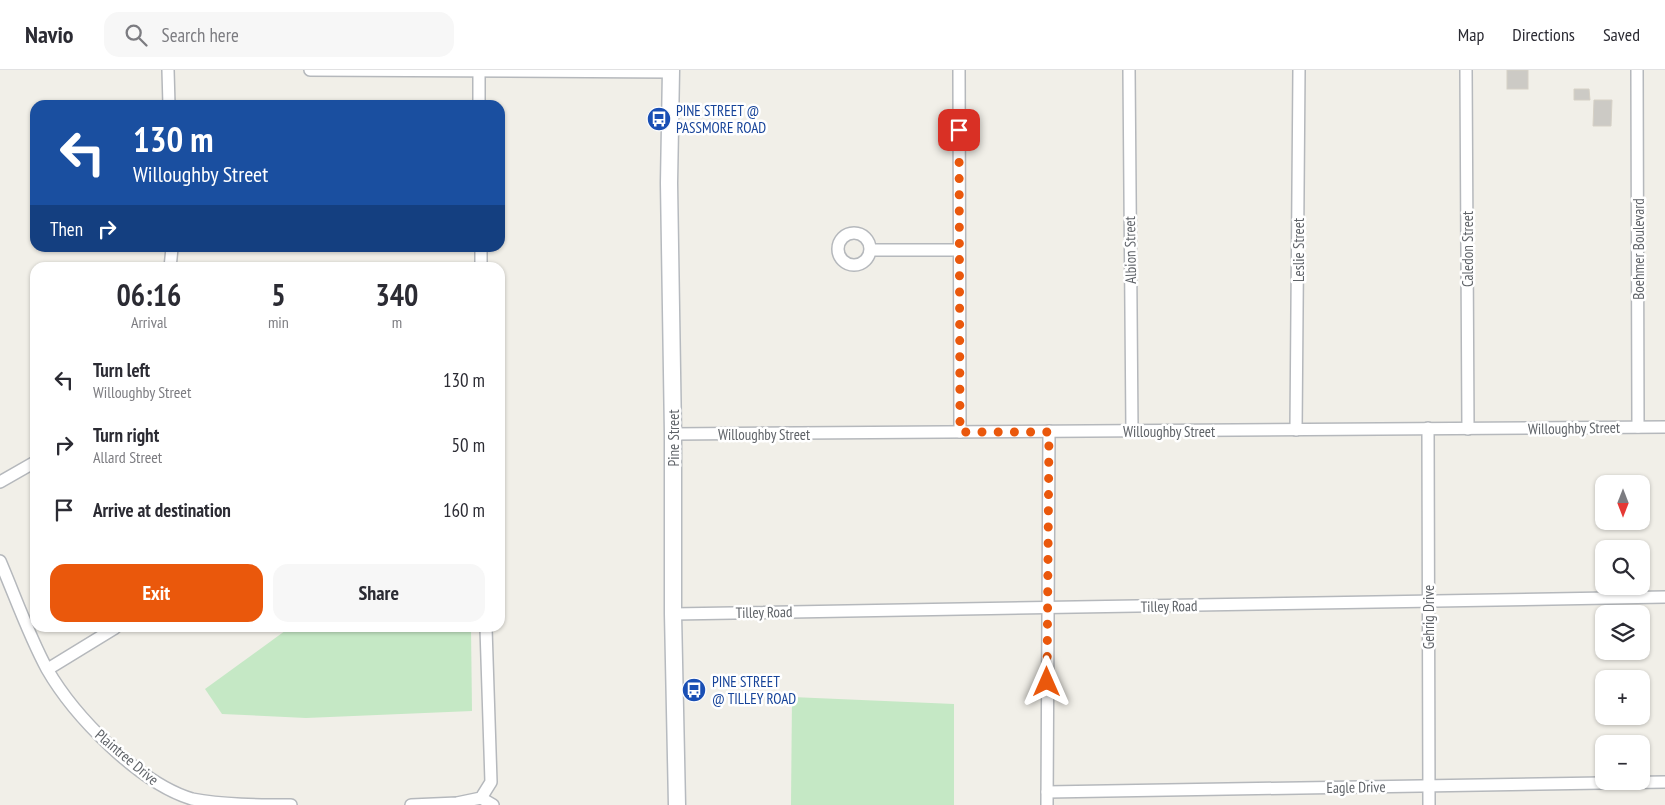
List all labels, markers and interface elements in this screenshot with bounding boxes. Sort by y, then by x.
search box [104,12,454,57]
text: Navio [25,19,74,50]
icon: search [122,21,150,49]
text: Search here [162,23,239,47]
text: Map [1458,23,1484,46]
text: Directions [1512,23,1575,46]
text: Saved [1603,23,1640,46]
place label: PINE STREET @ PASSMORE ROAD [676,101,766,137]
bus stop icon: PINE STREET @ PASSMORE ROAD [646,106,672,132]
pin [938,109,980,151]
text: 130 m [133,116,214,162]
icon: arrive [945,116,973,144]
icon: left [50,120,115,185]
text: Willoughby Street [133,160,268,188]
street label: Boehmer Boulevard [1629,198,1648,300]
street label: Caledon Street [1458,211,1477,287]
icon: right [93,215,121,243]
street label: Albion Street [1120,216,1140,284]
text: Then [50,217,83,241]
street label: Leslie Street [1289,218,1308,282]
text: 06:16 [117,275,181,314]
text: 5 [271,275,286,314]
text: 340 [375,275,418,314]
text: Arrival [131,312,167,332]
text: min [268,312,289,332]
text: m [392,312,402,332]
text: Turn left [93,358,150,382]
icon: left [50,366,78,394]
text: 130 m [443,368,485,392]
text: Willoughby Street [93,382,191,402]
street label: Pine Street [664,409,683,467]
street label: Willoughby Street [1528,418,1620,438]
street label: Willoughby Street [1123,422,1215,441]
text: Turn right [93,423,159,447]
street label: Willoughby Street [718,425,810,444]
icon: right [50,431,78,459]
text: 50 m [452,433,485,457]
text: Allard Street [93,447,162,467]
north arrow [1595,475,1650,530]
map controls [1595,475,1650,790]
icon: arrive [50,496,78,524]
text: Arrive at destination [93,498,231,522]
text: 160 m [443,498,485,522]
button: search [1595,540,1650,595]
button: Exit [50,564,263,622]
button: Share [273,564,485,622]
street label: Gehrig Drive [1419,585,1438,649]
street label: Tilley Road [1140,596,1198,616]
street label: Tilley Road [735,602,793,622]
button: layers [1595,605,1650,660]
position arrow [1020,655,1072,707]
button: + [1595,670,1650,725]
place label: PINE STREET @ TILLEY ROAD [712,672,796,708]
bus stop icon: PINE STREET @ TILLEY ROAD [681,677,707,703]
street label: Plaintree Drive [91,725,163,789]
button: − [1595,735,1650,790]
street label: Eagle Drive [1326,777,1386,797]

